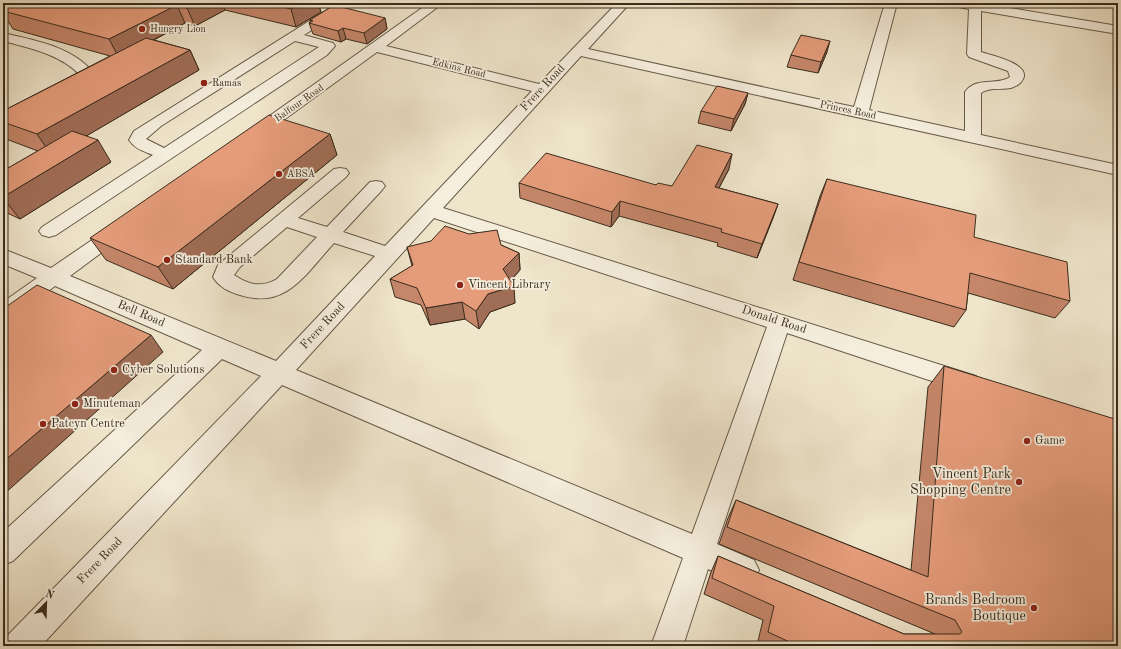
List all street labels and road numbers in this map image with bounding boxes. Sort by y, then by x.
street label: Edkins Road [431,57,487,79]
street label: Frere Road [518,62,568,114]
street label: Balfour Road [273,82,325,124]
street label: Princes Road [819,99,877,121]
street label: Bell Road [115,299,167,329]
street label: Frere Road [298,300,348,352]
street label: Donald Road [740,304,808,336]
street label: Frere Road [75,536,125,586]

